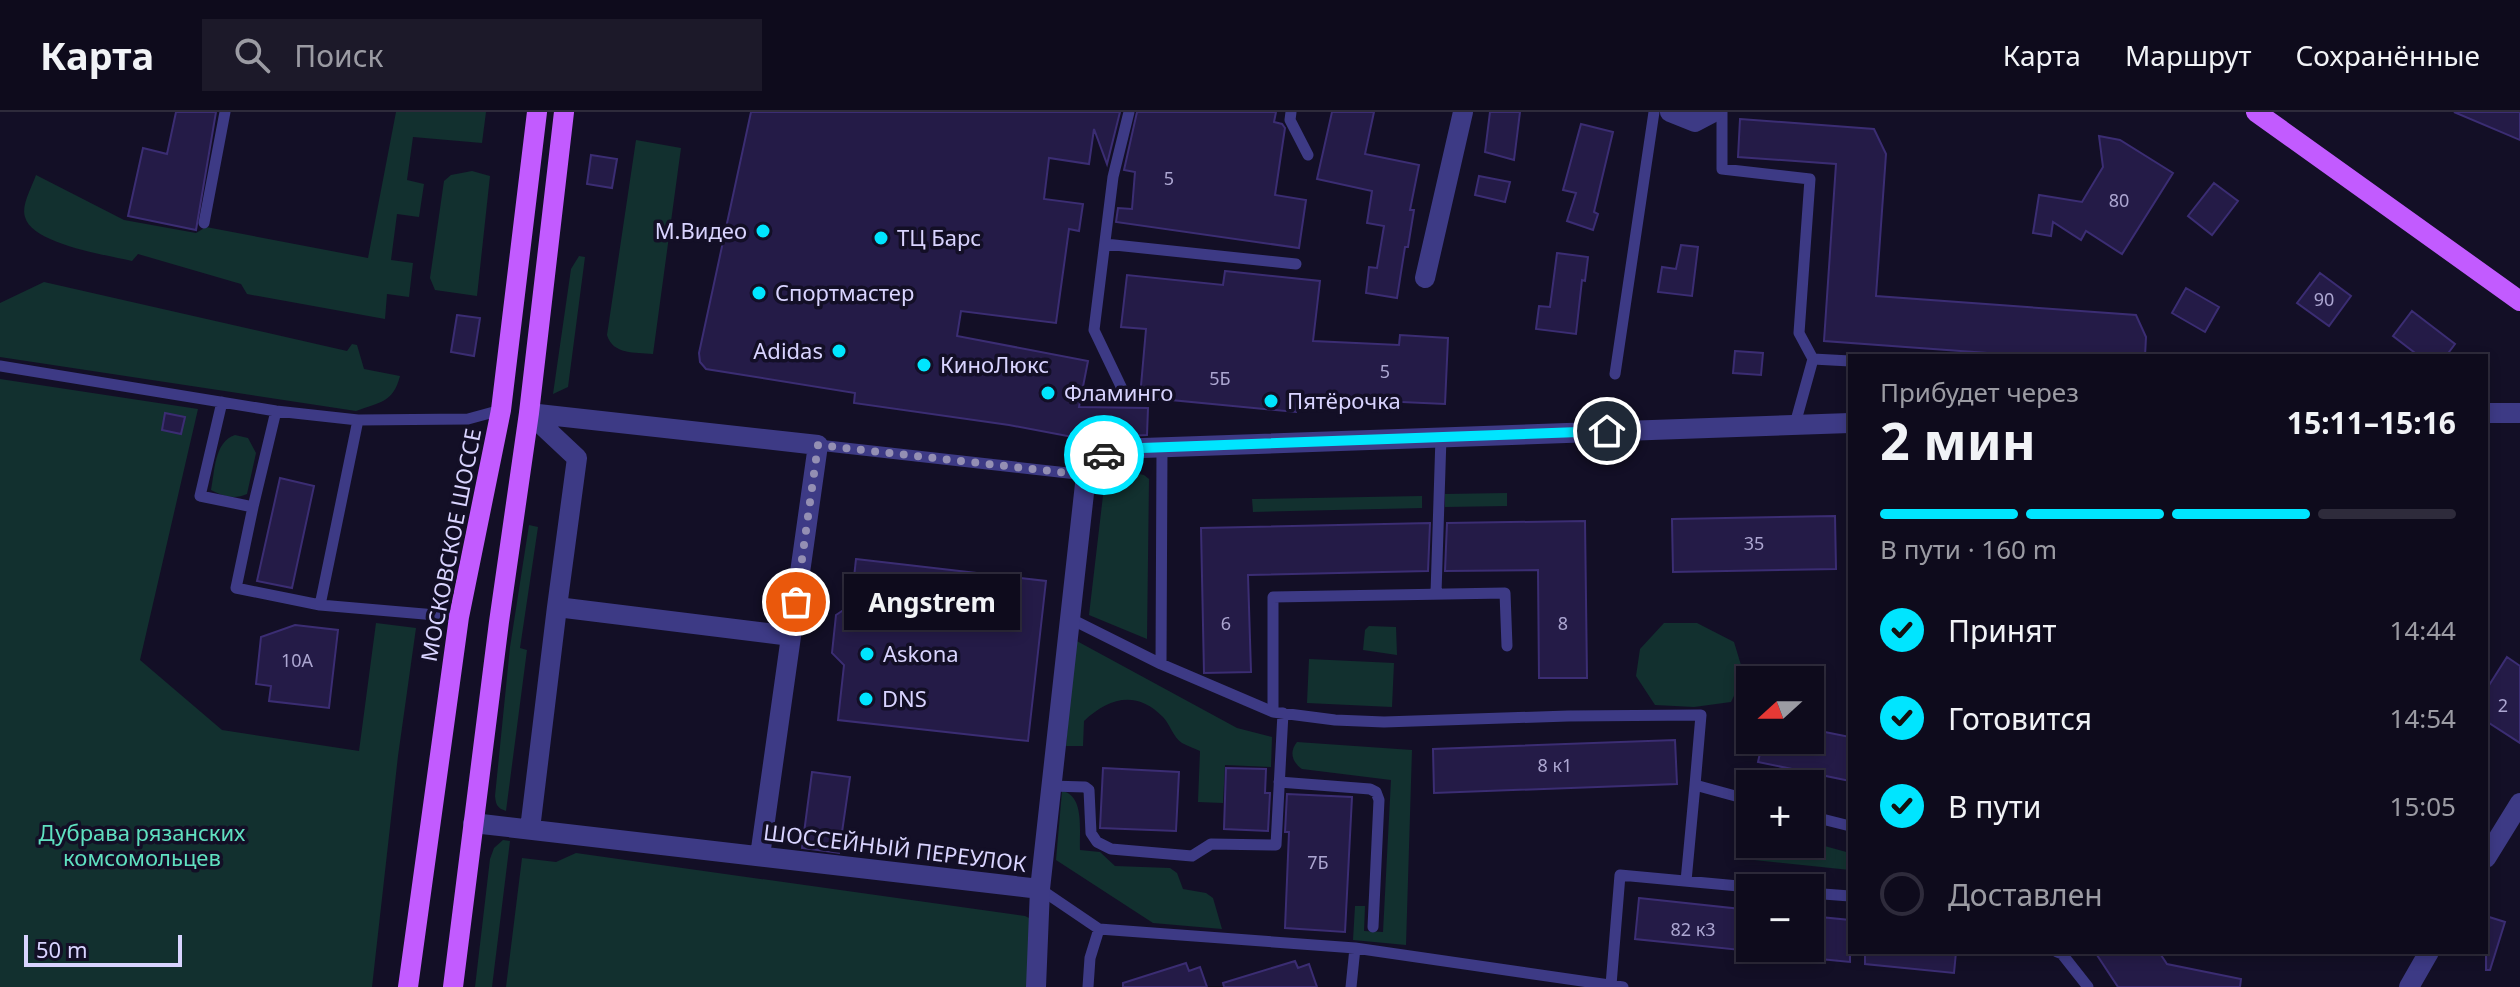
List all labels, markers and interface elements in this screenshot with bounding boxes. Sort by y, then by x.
search box [202,19,762,91]
text: Карта [40,29,154,81]
icon: search [230,33,274,77]
text: Поиск [294,35,383,76]
text: Карта [2003,36,2081,74]
text: Маршрут [2125,36,2251,74]
text: Сохранённые [2295,36,2480,74]
house number: 5 [1164,166,1174,190]
house number: 80 [2109,188,2129,212]
place label: М.Видео [655,215,747,245]
marker: М.Видео [754,222,772,240]
place label: ТЦ Барс [897,222,981,252]
marker: ТЦ Барс [872,229,890,247]
place label: Спортмастер [775,277,914,307]
marker: Спортмастер [750,284,768,302]
house number: 90 [2314,287,2334,311]
place label: Adidas [753,335,823,365]
marker: Adidas [830,342,848,360]
place label: КиноЛюкс [940,349,1049,379]
marker: КиноЛюкс [915,356,933,374]
house number: 5 [1380,359,1390,383]
house number: 5Б [1209,366,1231,390]
text: Прибудет через [1880,374,2079,410]
place label: Фламинго [1064,377,1173,407]
marker: Фламинго [1039,384,1057,402]
place label: Пятёрочка [1287,385,1401,415]
marker: Пятёрочка [1262,392,1280,410]
pin [1573,397,1641,465]
text: 15:11–15:16 [2287,402,2456,443]
text: 2 мин [1880,404,2036,475]
icon: home [1585,409,1629,453]
courier [1064,415,1144,495]
street label: МОСКОВСКОЕ ШОССЕ [413,426,487,664]
icon: car [1082,433,1126,477]
house number: 35 [1744,531,1764,555]
text: В пути · 160 m [1880,531,2057,567]
pin [762,568,830,636]
callout: Angstrem [844,574,1020,630]
icon: bag [774,580,818,624]
text: Angstrem [868,584,996,620]
icon: check [1880,608,1924,652]
text: Принят [1948,610,2057,651]
house number: 6 [1221,611,1231,635]
house number: 8 [1558,611,1568,635]
text: 14:44 [2390,612,2456,648]
place label: Askona [883,638,959,668]
marker: Askona [858,645,876,663]
house number: 10А [281,648,314,672]
north arrow [1736,666,1824,754]
map controls [1736,666,1824,962]
place label: DNS [882,683,927,713]
marker: DNS [857,690,875,708]
house number: 2 [2498,693,2508,717]
icon: check [1880,696,1924,740]
text: Готовится [1948,698,2092,739]
text: 14:54 [2390,700,2456,736]
house number: 8 к1 [1538,753,1572,777]
button: + [1736,770,1824,858]
icon: check [1880,784,1924,828]
text: В пути [1948,786,2041,827]
text: 15:05 [2390,788,2456,824]
street label: ШОССЕЙНЫЙ ПЕРЕУЛОК [762,816,1029,878]
park label: Дубрава рязанских комсомольцев [39,817,246,872]
house number: 7Б [1307,850,1329,874]
button: − [1736,874,1824,962]
text: Доставлен [1948,874,2103,915]
house number: 82 к3 [1670,917,1716,941]
scale bar [24,931,182,967]
text: 50 m [36,934,87,964]

